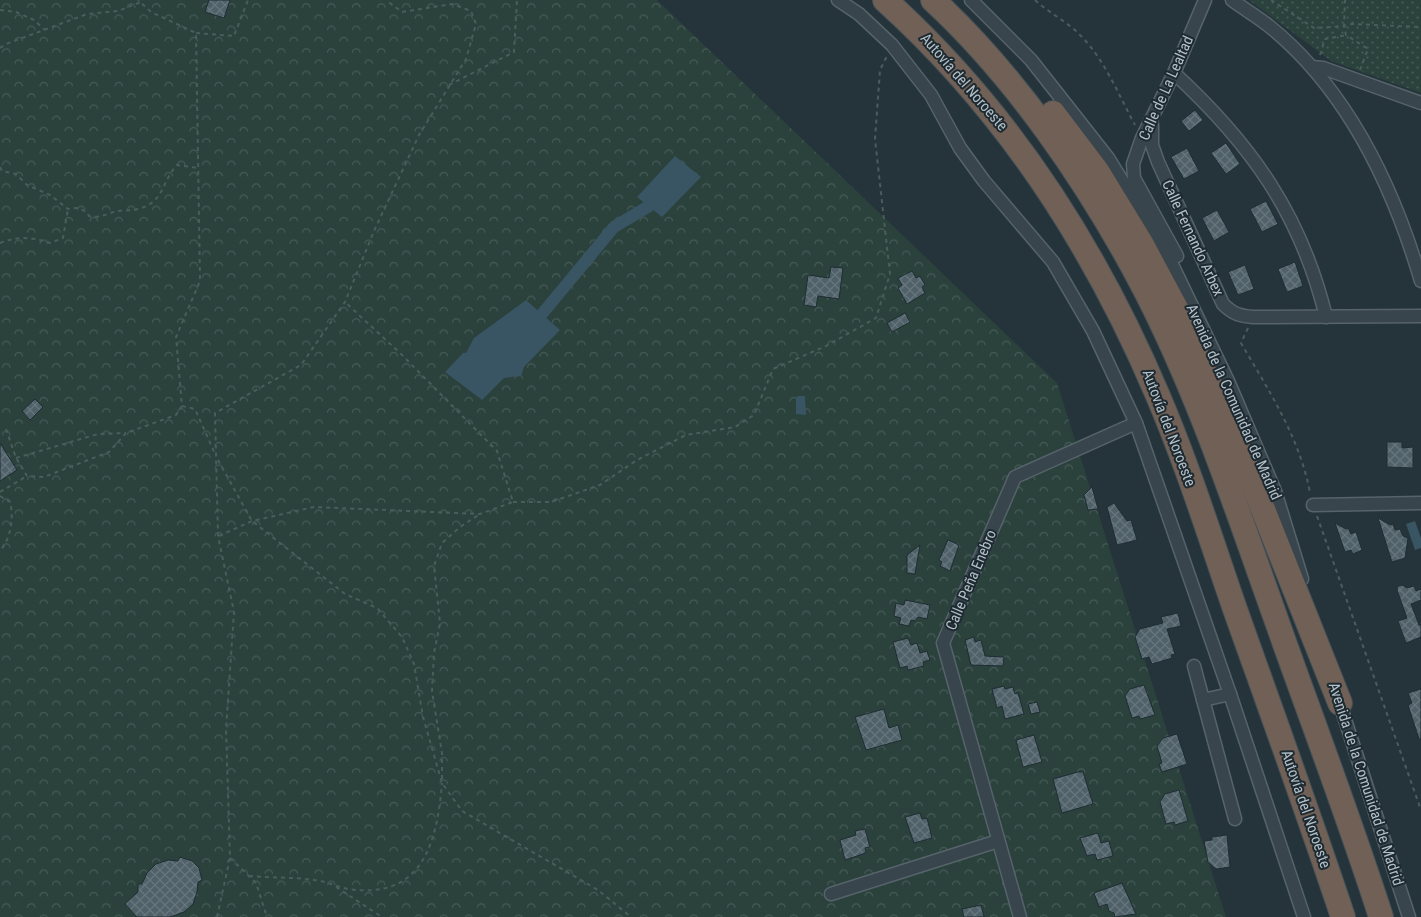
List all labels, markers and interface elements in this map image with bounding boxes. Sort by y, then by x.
street label: Autovía del Noroeste [917,29,1011,135]
street label: Calle de La Lealtad [1135,33,1197,143]
street label: Calle Fernando Arbex [1158,177,1228,299]
street label: Avenida de la Comunidad de Madrid [1183,301,1285,503]
street label: Autovía del Noroeste [1138,367,1200,489]
street label: Calle Peña Enebro [942,527,1000,633]
street label: Avenida de la Comunidad de Madrid [1325,680,1407,888]
street label: Autovía del Noroeste [1277,748,1335,870]

